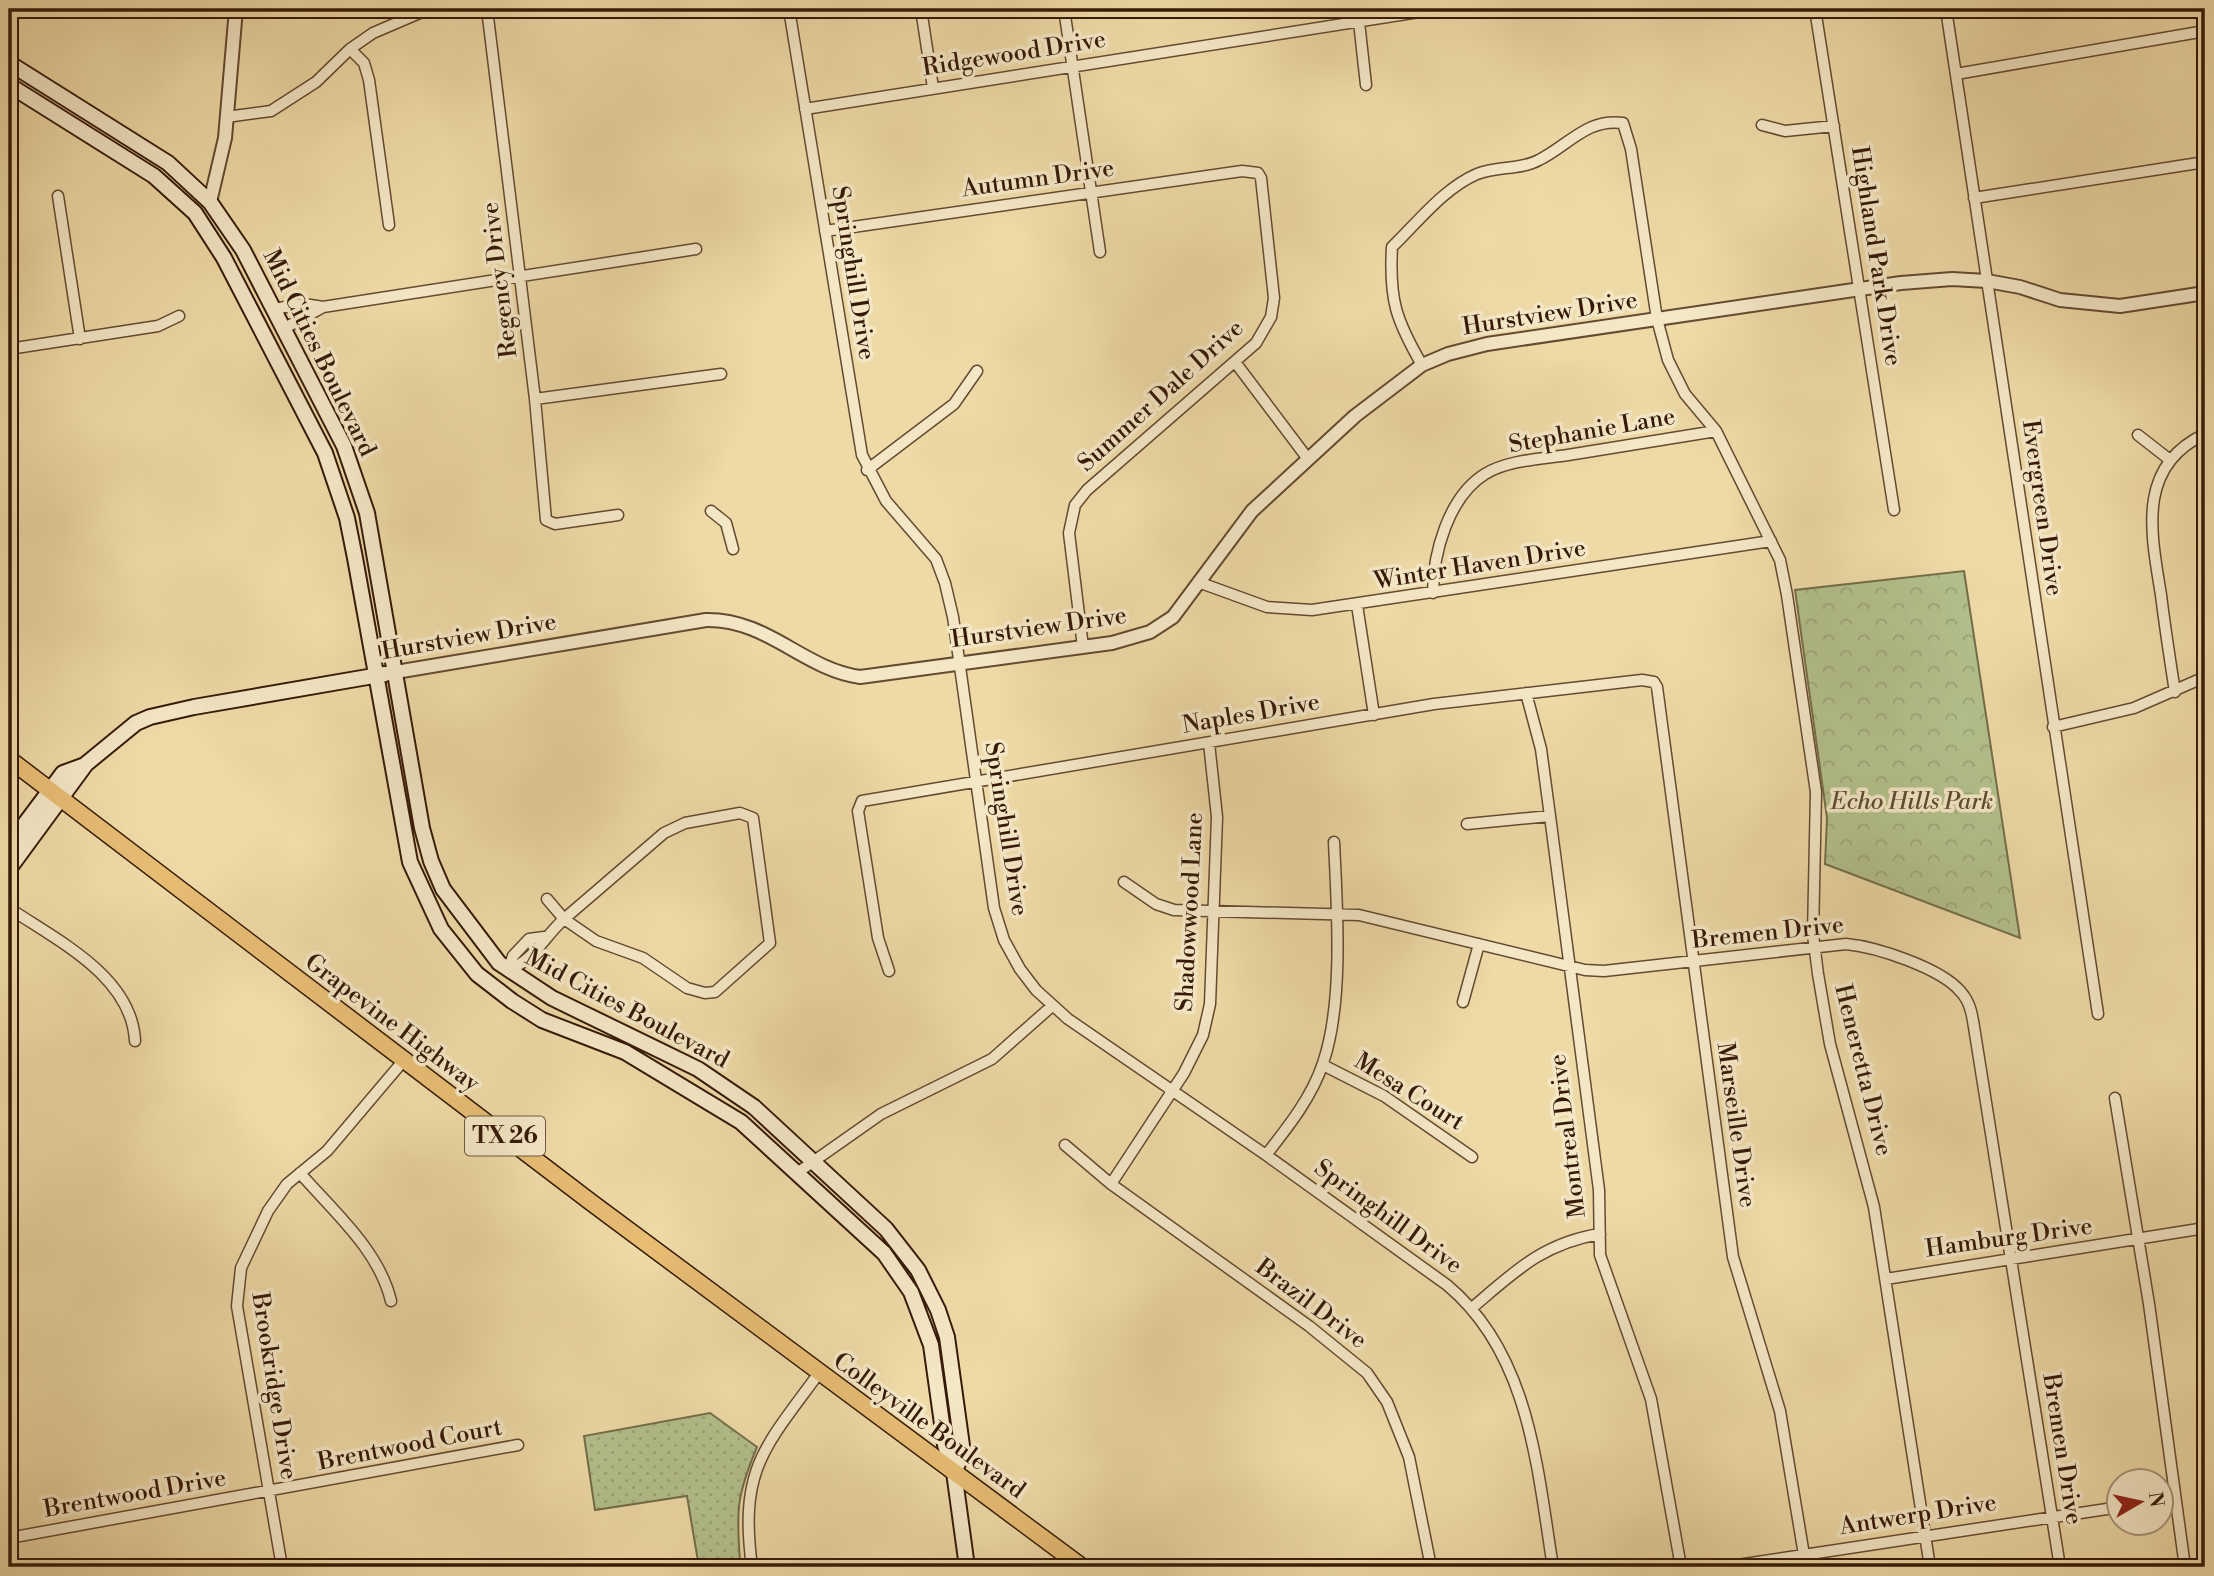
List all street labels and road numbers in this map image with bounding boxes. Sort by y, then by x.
street label: Ridgewood Drive [920,25,1108,83]
street label: Highland Park Drive [1844,144,1908,368]
street label: Autumn Drive [959,153,1116,205]
street label: Springhill Drive [824,184,882,362]
street label: Regency Drive [476,200,524,360]
street label: Mid Cities Boulevard [256,244,382,462]
street label: Hurstview Drive [1460,285,1640,343]
street label: Summer Dale Drive [1072,314,1250,478]
street label: Stephanie Lane [1507,402,1677,460]
street label: Evergreen Drive [2015,418,2069,598]
street label: Winter Haven Drive [1371,533,1588,597]
street label: Hurstview Drive [949,601,1129,655]
street label: Hurstview Drive [379,607,559,667]
street label: Naples Drive [1180,687,1322,741]
street label: Springhill Drive [977,740,1035,918]
street label: Shadowwood Lane [1170,811,1210,1013]
street label: Bremen Drive [1690,910,1845,956]
street label: Mid Cities Boulevard [520,943,734,1076]
street label: Grapevine Highway [299,947,486,1099]
street label: Heneretta Drive [1827,981,1899,1159]
street label: Marseille Drive [1710,1040,1762,1210]
street label: Mesa Court [1348,1046,1470,1138]
street label: Montreal Drive [1543,1052,1593,1220]
road number: TX 26 [465,1116,545,1156]
street label: Springhill Drive [1308,1153,1468,1281]
street label: Hamburg Drive [1924,1211,2094,1265]
street label: Brazil Drive [1249,1252,1373,1356]
street label: Brookridge Drive [244,1289,304,1482]
street label: Colleyville Boulevard [827,1346,1031,1506]
street label: Bremen Drive [2035,1370,2089,1527]
street label: Brentwood Court [314,1412,505,1478]
street label: Brentwood Drive [40,1463,229,1525]
street label: Antwerp Drive [1836,1488,1999,1542]

